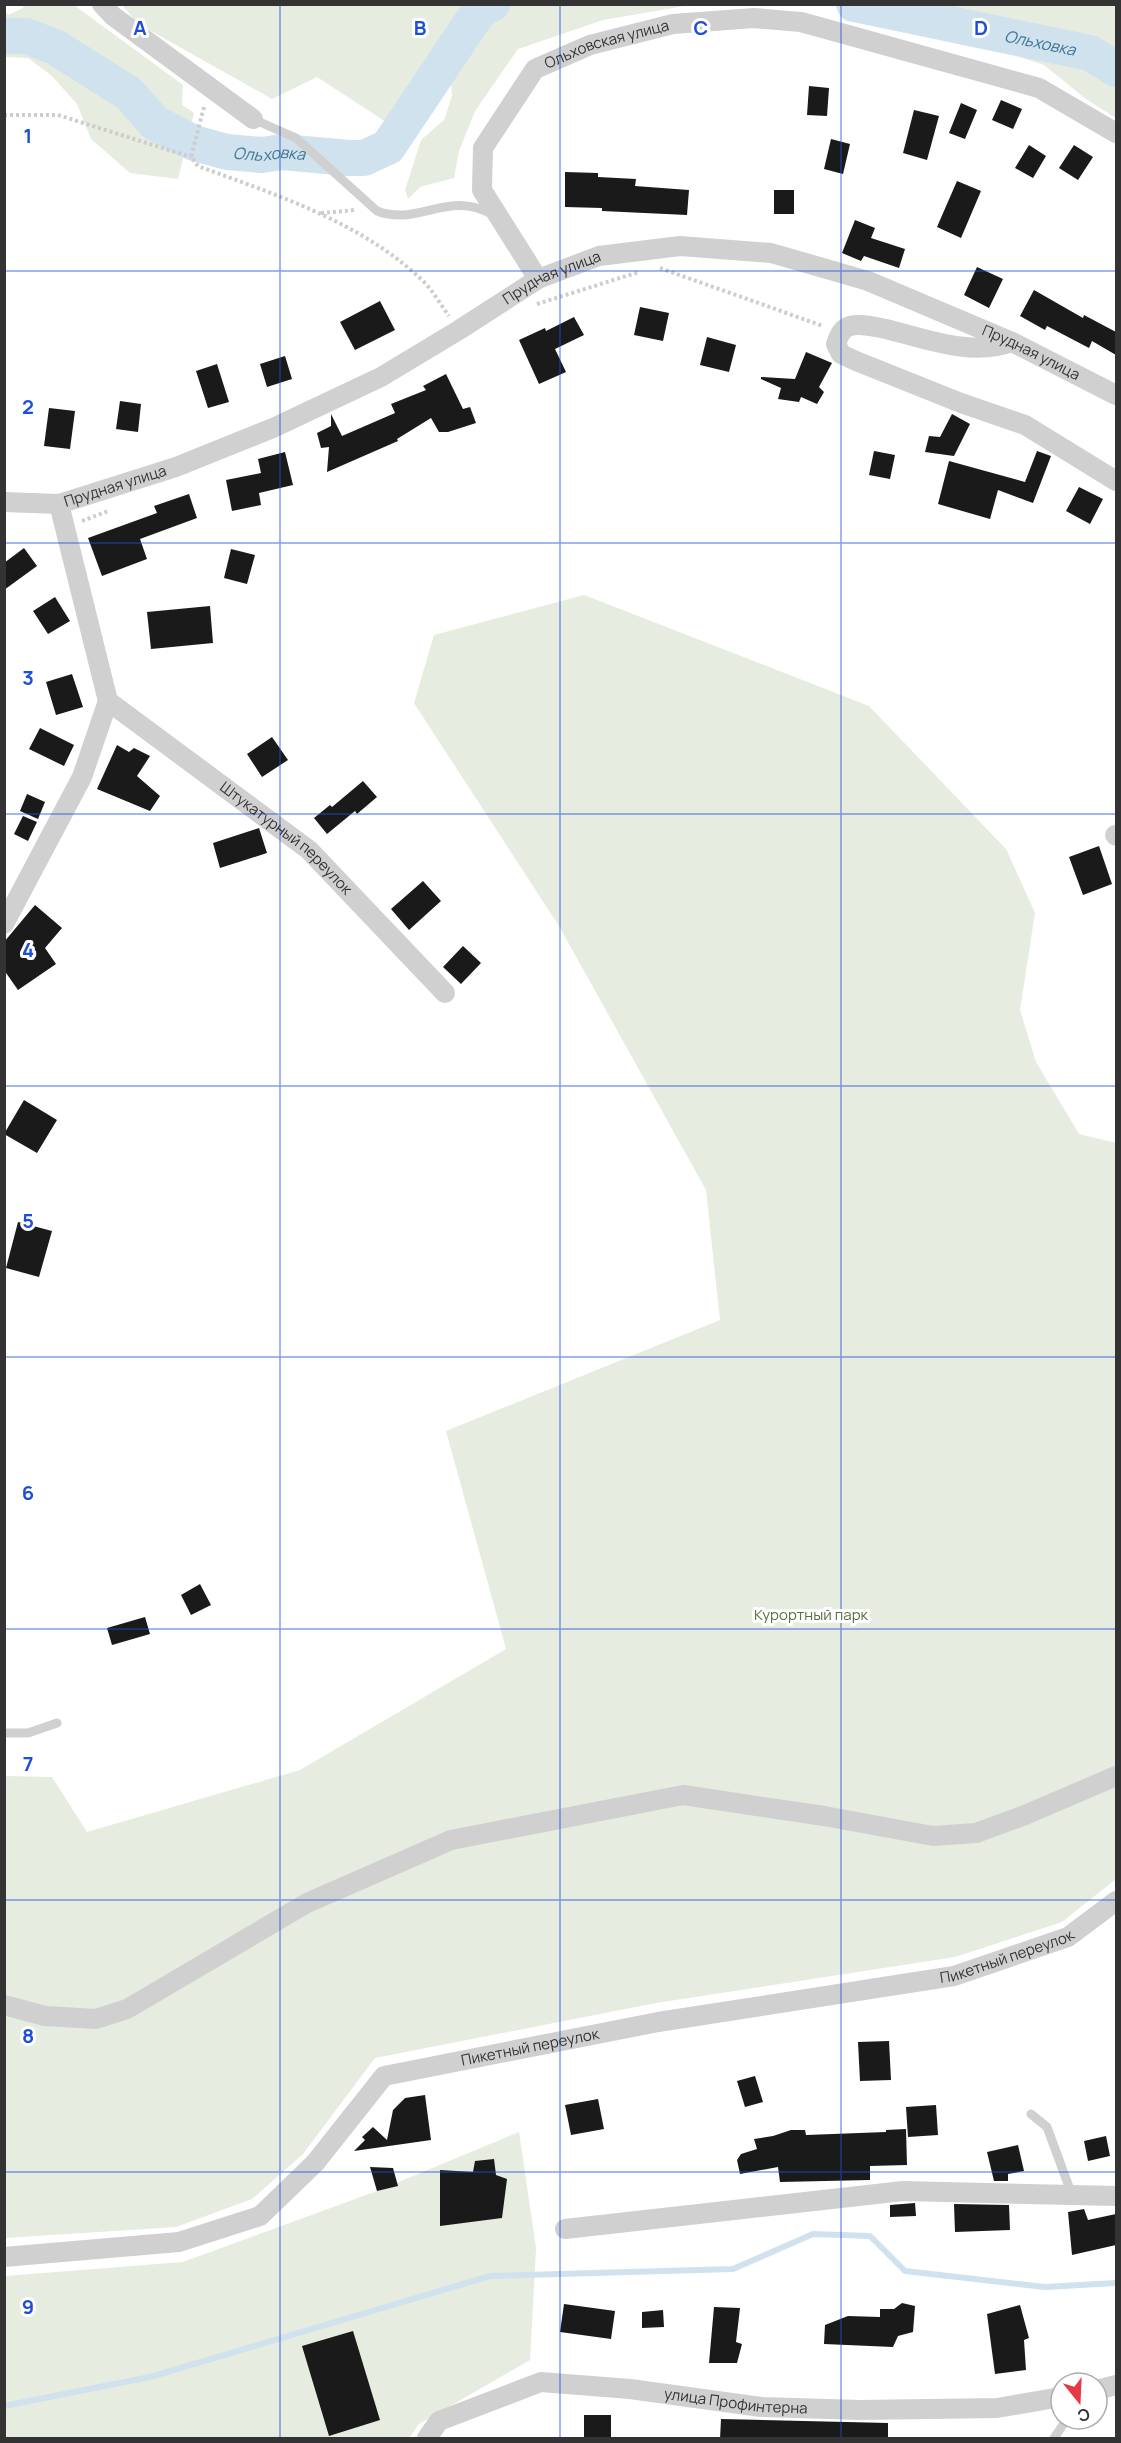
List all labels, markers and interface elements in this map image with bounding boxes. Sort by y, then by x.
text: A [133,14,147,41]
text: B [414,14,427,41]
street label: Ольховская улица [541,14,671,74]
text: C [694,14,708,41]
text: D [974,14,988,41]
water label: Ольховка [1002,25,1079,61]
text: 1 [24,122,32,149]
water label: Ольховка [232,141,307,166]
street label: Прудная улица [498,245,604,309]
street label: Прудная улица [979,320,1084,385]
text: 2 [22,393,34,420]
street label: Прудная улица [61,460,169,512]
text: 3 [22,664,34,691]
street label: Штукатурный переулок [216,776,358,900]
text: 4 [22,936,34,963]
text: 5 [22,1207,34,1234]
text: 6 [22,1479,34,1506]
park label: Курортный парк [754,1604,869,1625]
text: 7 [23,1750,33,1777]
street label: Пикетный переулок [938,1924,1079,1988]
text: 8 [22,2022,34,2049]
street label: Пикетный переулок [459,2023,601,2071]
text: 9 [22,2293,34,2320]
north arrow [1049,2371,1109,2431]
street label: улица Профинтерна [663,2383,808,2418]
text: С [1074,2403,1093,2428]

